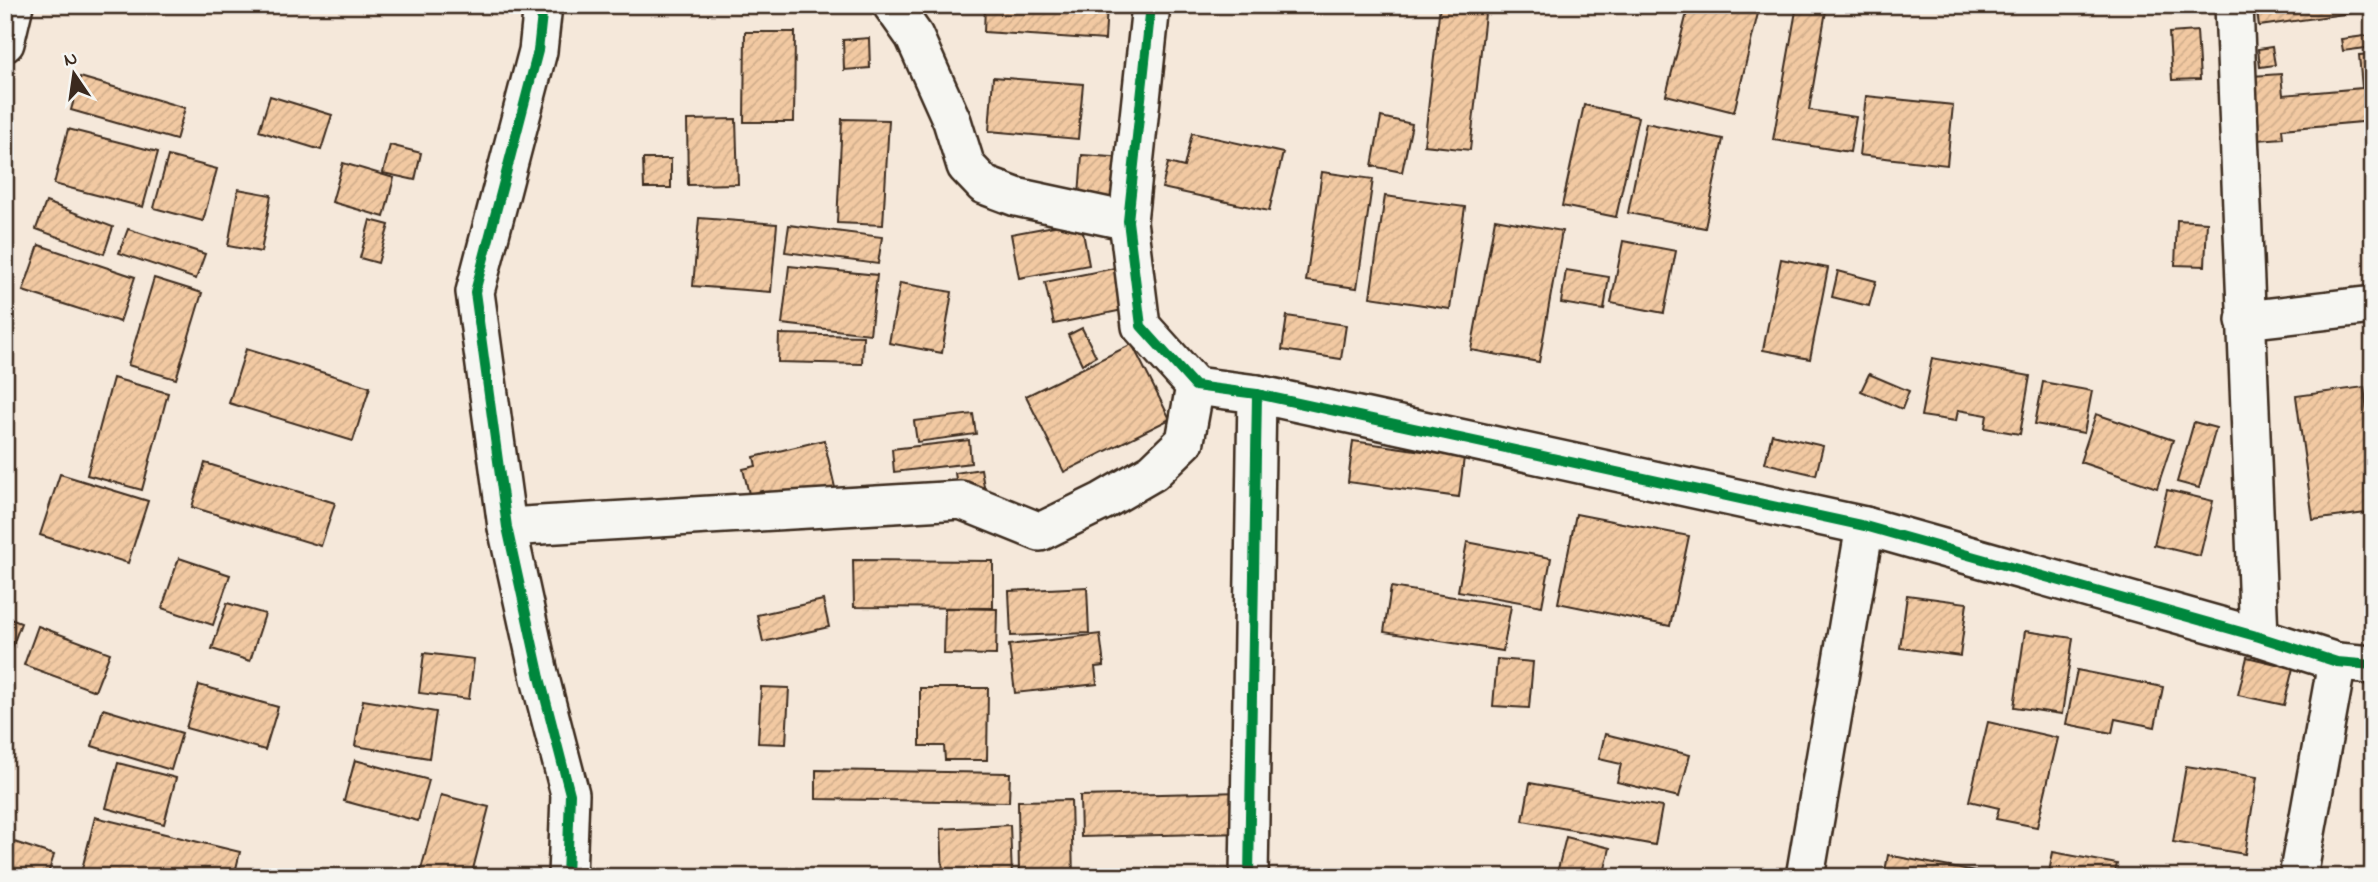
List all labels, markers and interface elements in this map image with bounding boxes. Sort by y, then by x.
north arrow [38,38,108,108]
text: N [61,45,80,74]

